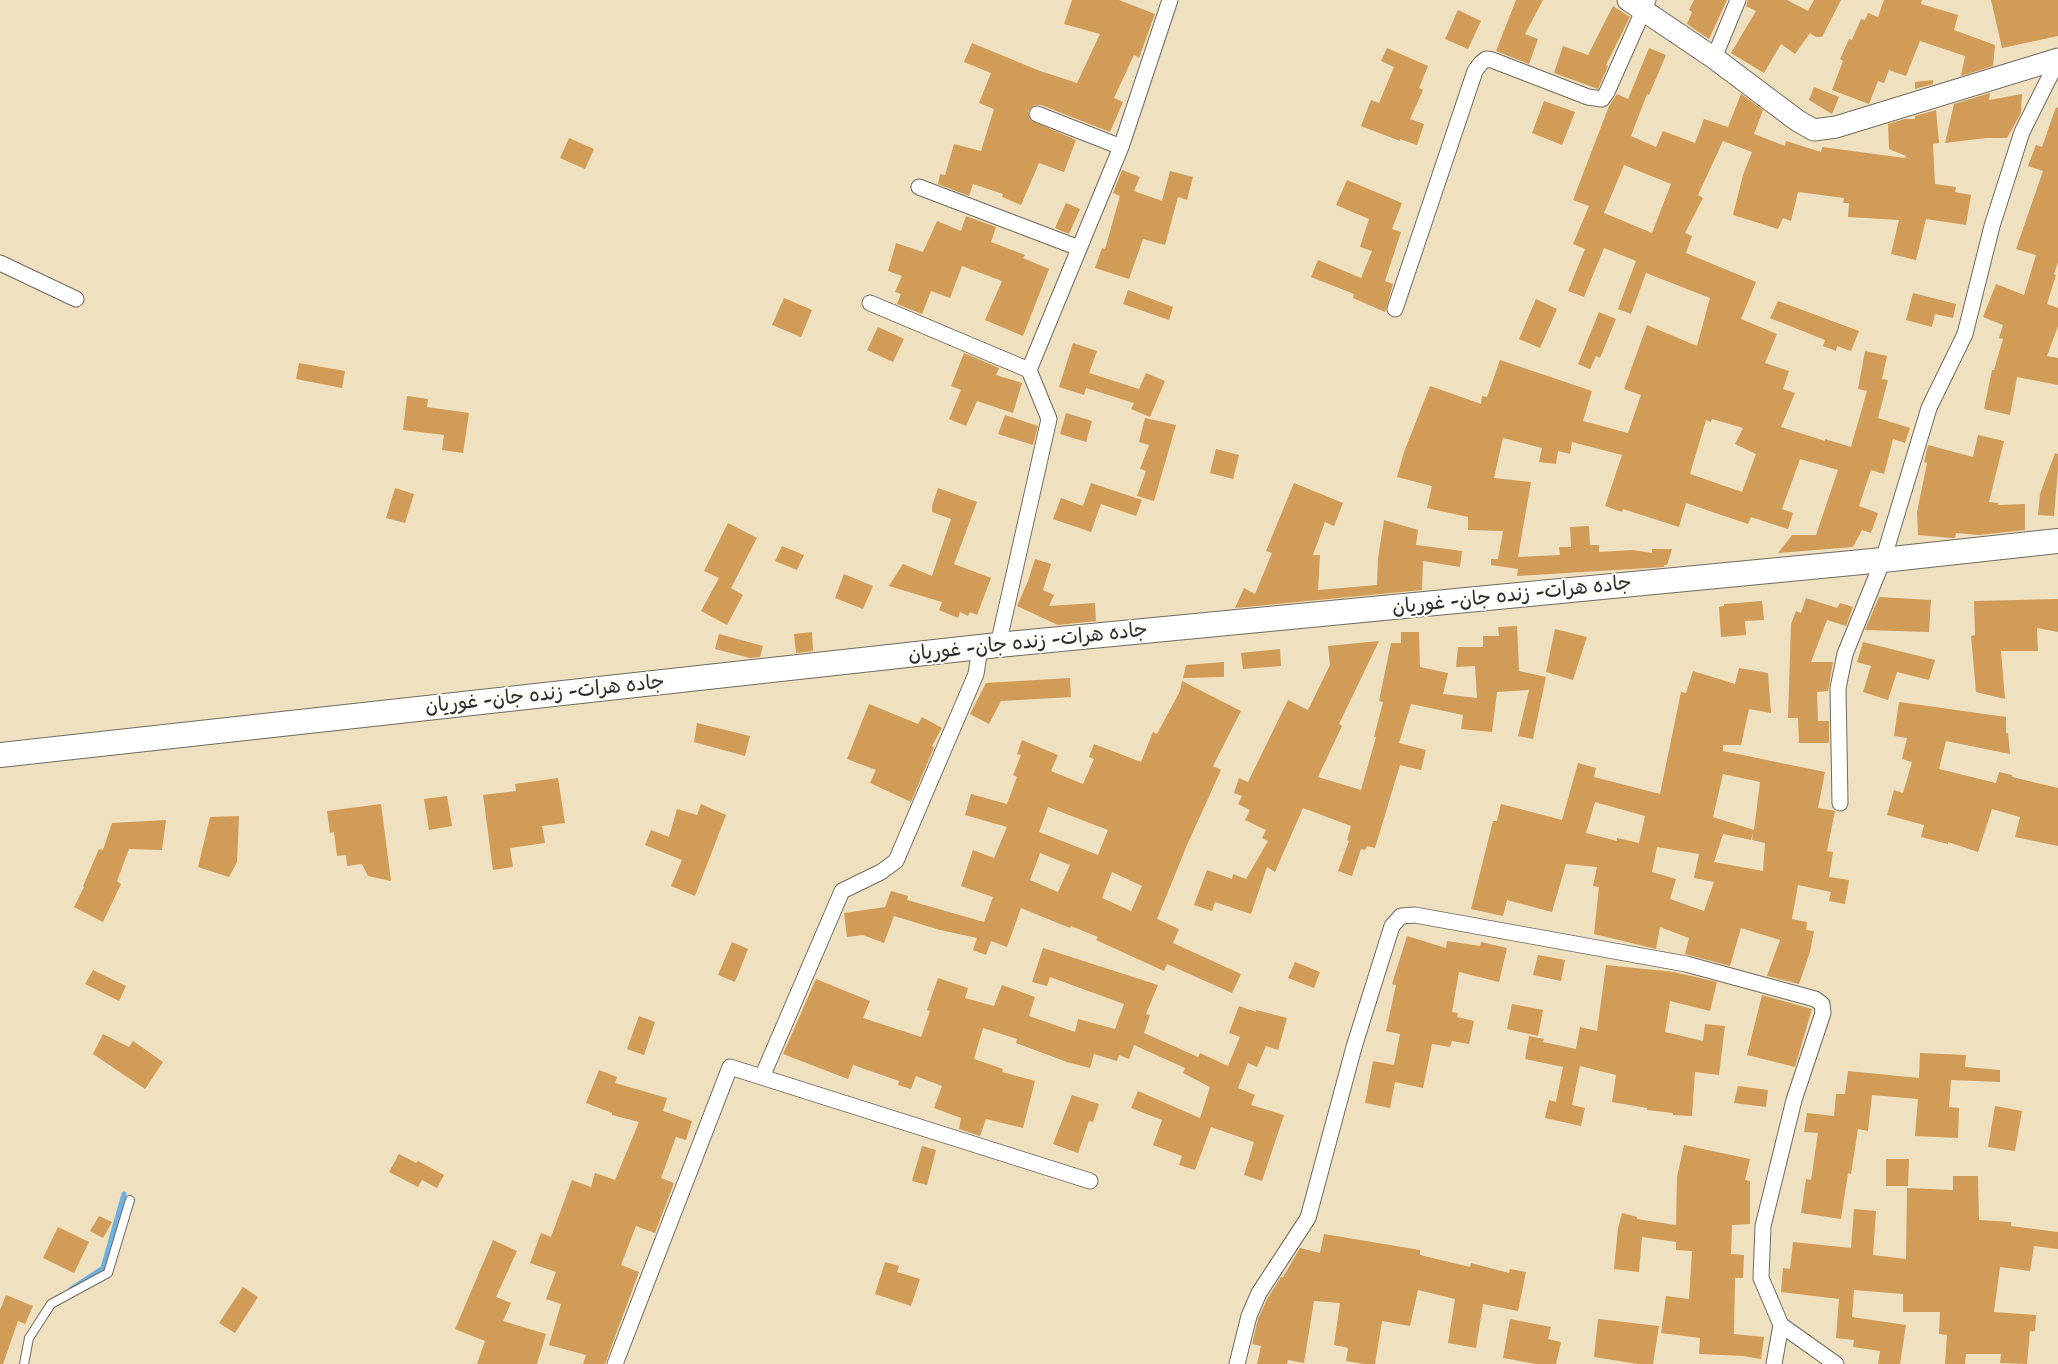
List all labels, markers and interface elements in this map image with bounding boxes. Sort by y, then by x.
street label: جاده هرات- زنده جان- غوریان [1391,571,1633,621]
street label: جاده هرات- زنده جان- غوریان [907,618,1149,668]
street label: جاده هرات- زنده جان- غوریان [424,670,666,720]

